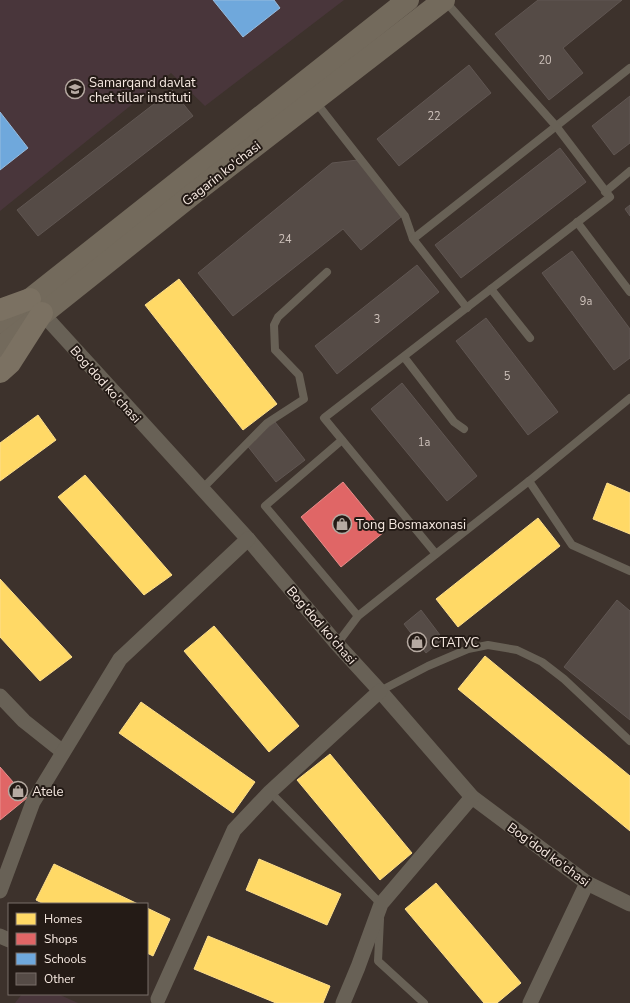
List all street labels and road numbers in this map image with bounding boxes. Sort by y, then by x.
street label: Gagarin ko'chasi [179,137,265,210]
street label: Bog'dod ko'chasi [66,342,145,427]
street label: Bog'dod ko'chasi [282,583,360,669]
street label: Bog'dod ko'chasi [503,819,593,891]

